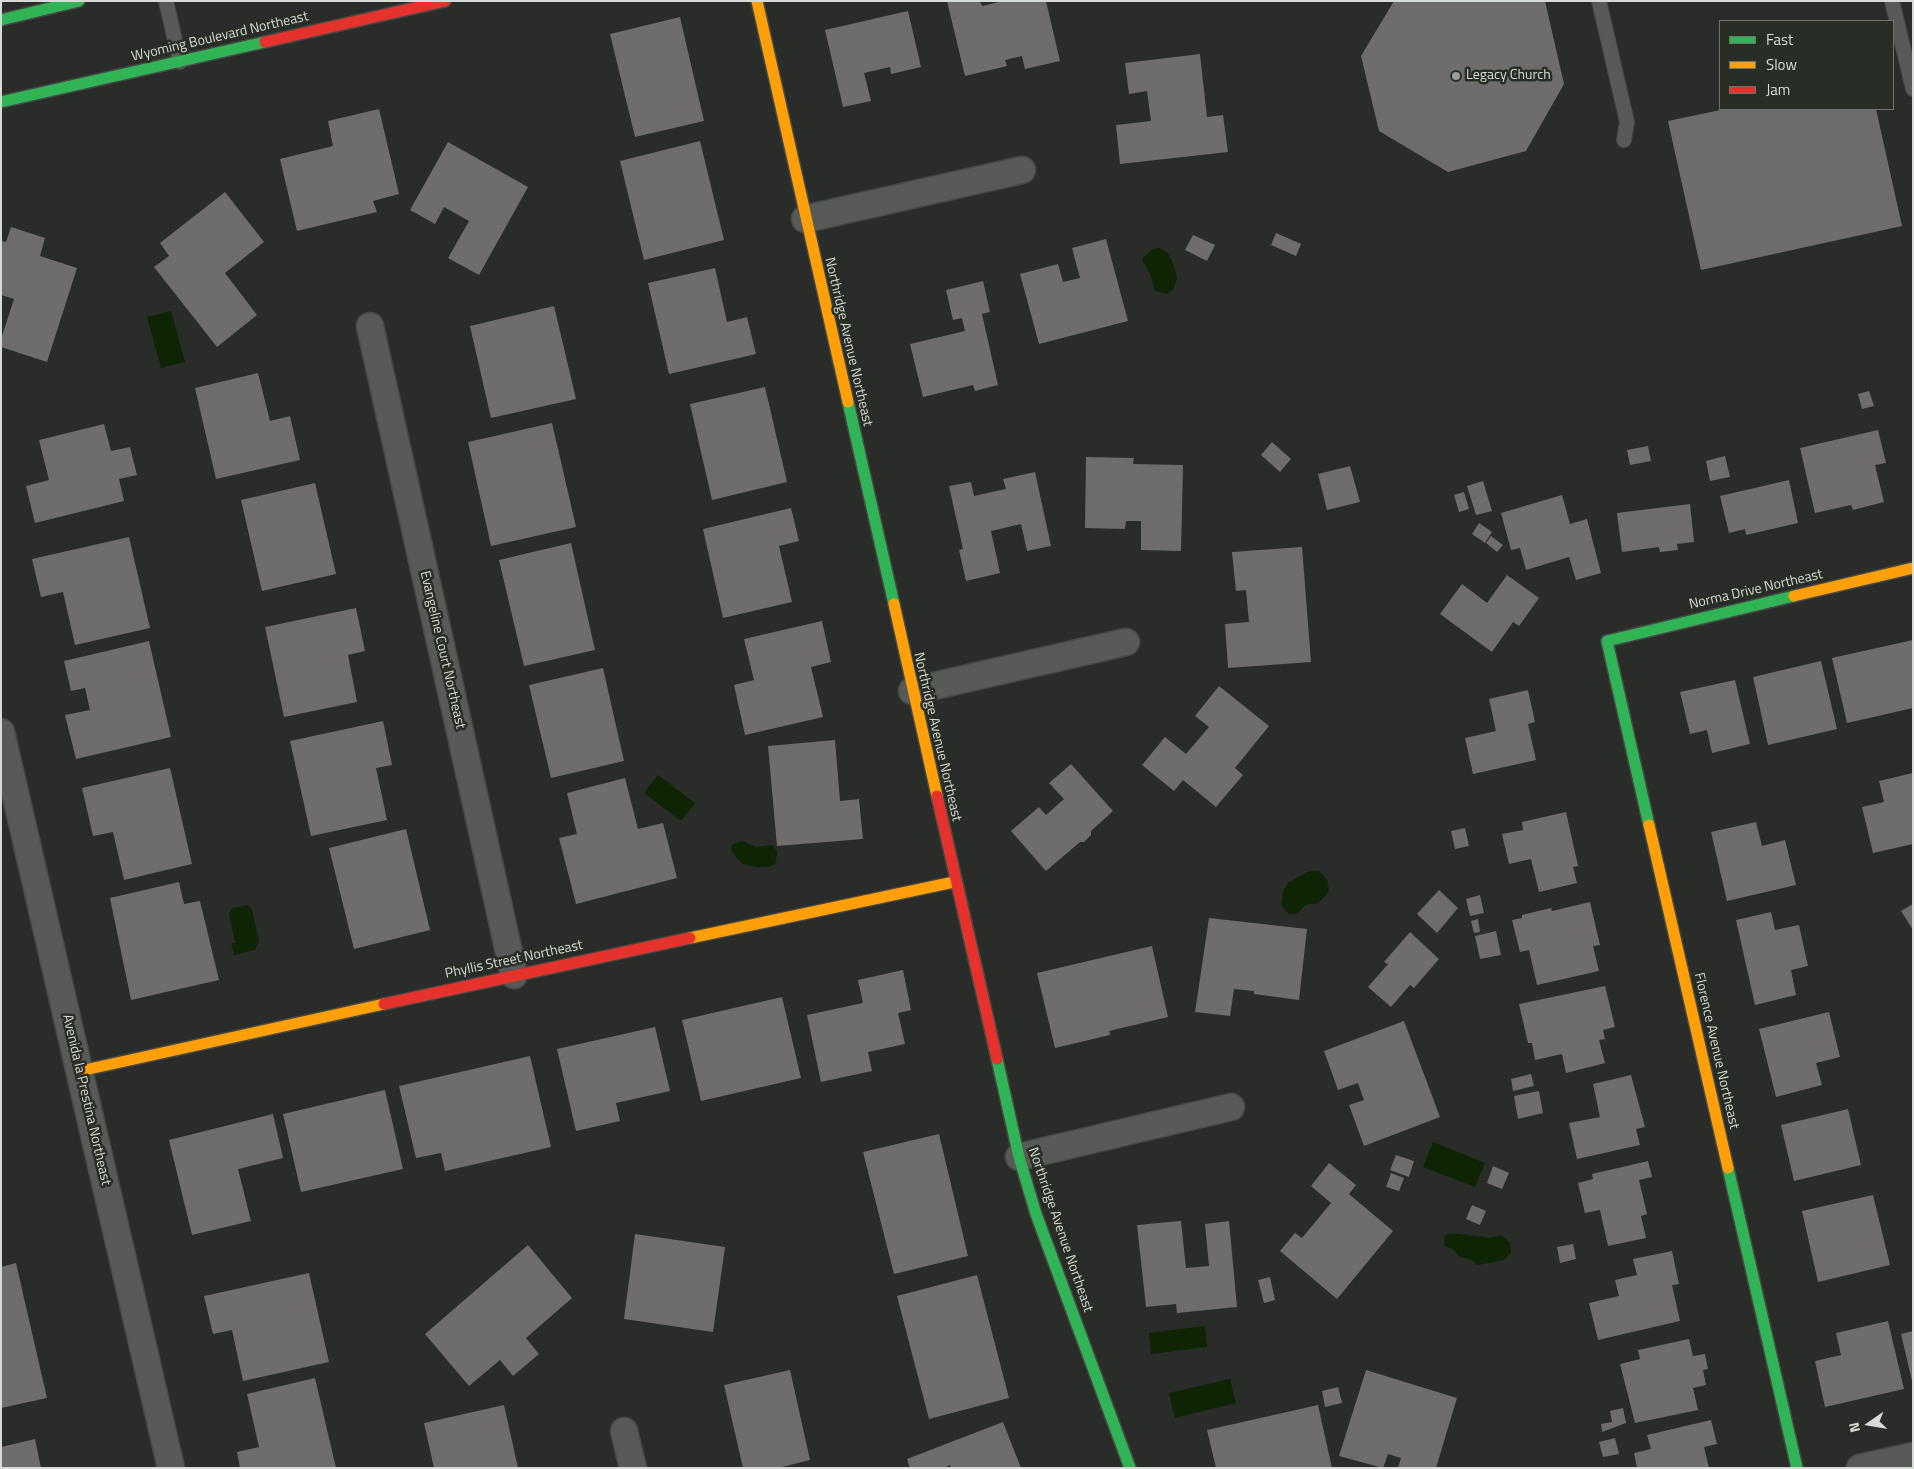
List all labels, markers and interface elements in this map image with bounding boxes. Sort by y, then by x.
street label: Wyoming Boulevard Northeast [130,8,310,66]
legend [1719,20,1894,110]
text: Fast [1766,28,1793,51]
text: Slow [1766,53,1797,76]
place label: Legacy Church [1466,68,1551,84]
marker: Legacy Church [1450,70,1462,82]
text: Jam [1766,78,1790,101]
street label: Northridge Avenue Northeast [820,256,876,428]
street label: Norma Drive Northeast [1688,566,1824,614]
street label: Evangeline Court Northeast [416,569,468,731]
street label: Northridge Avenue Northeast [909,651,965,823]
street label: Phyllis Street Northeast [444,937,584,983]
street label: Florence Avenue Northeast [1690,971,1742,1131]
street label: Avenida la Prestina Northeast [58,1013,114,1187]
street label: Northridge Avenue Northeast [1024,1145,1096,1315]
north arrow [1844,1399,1894,1449]
text: N [1843,1420,1865,1435]

